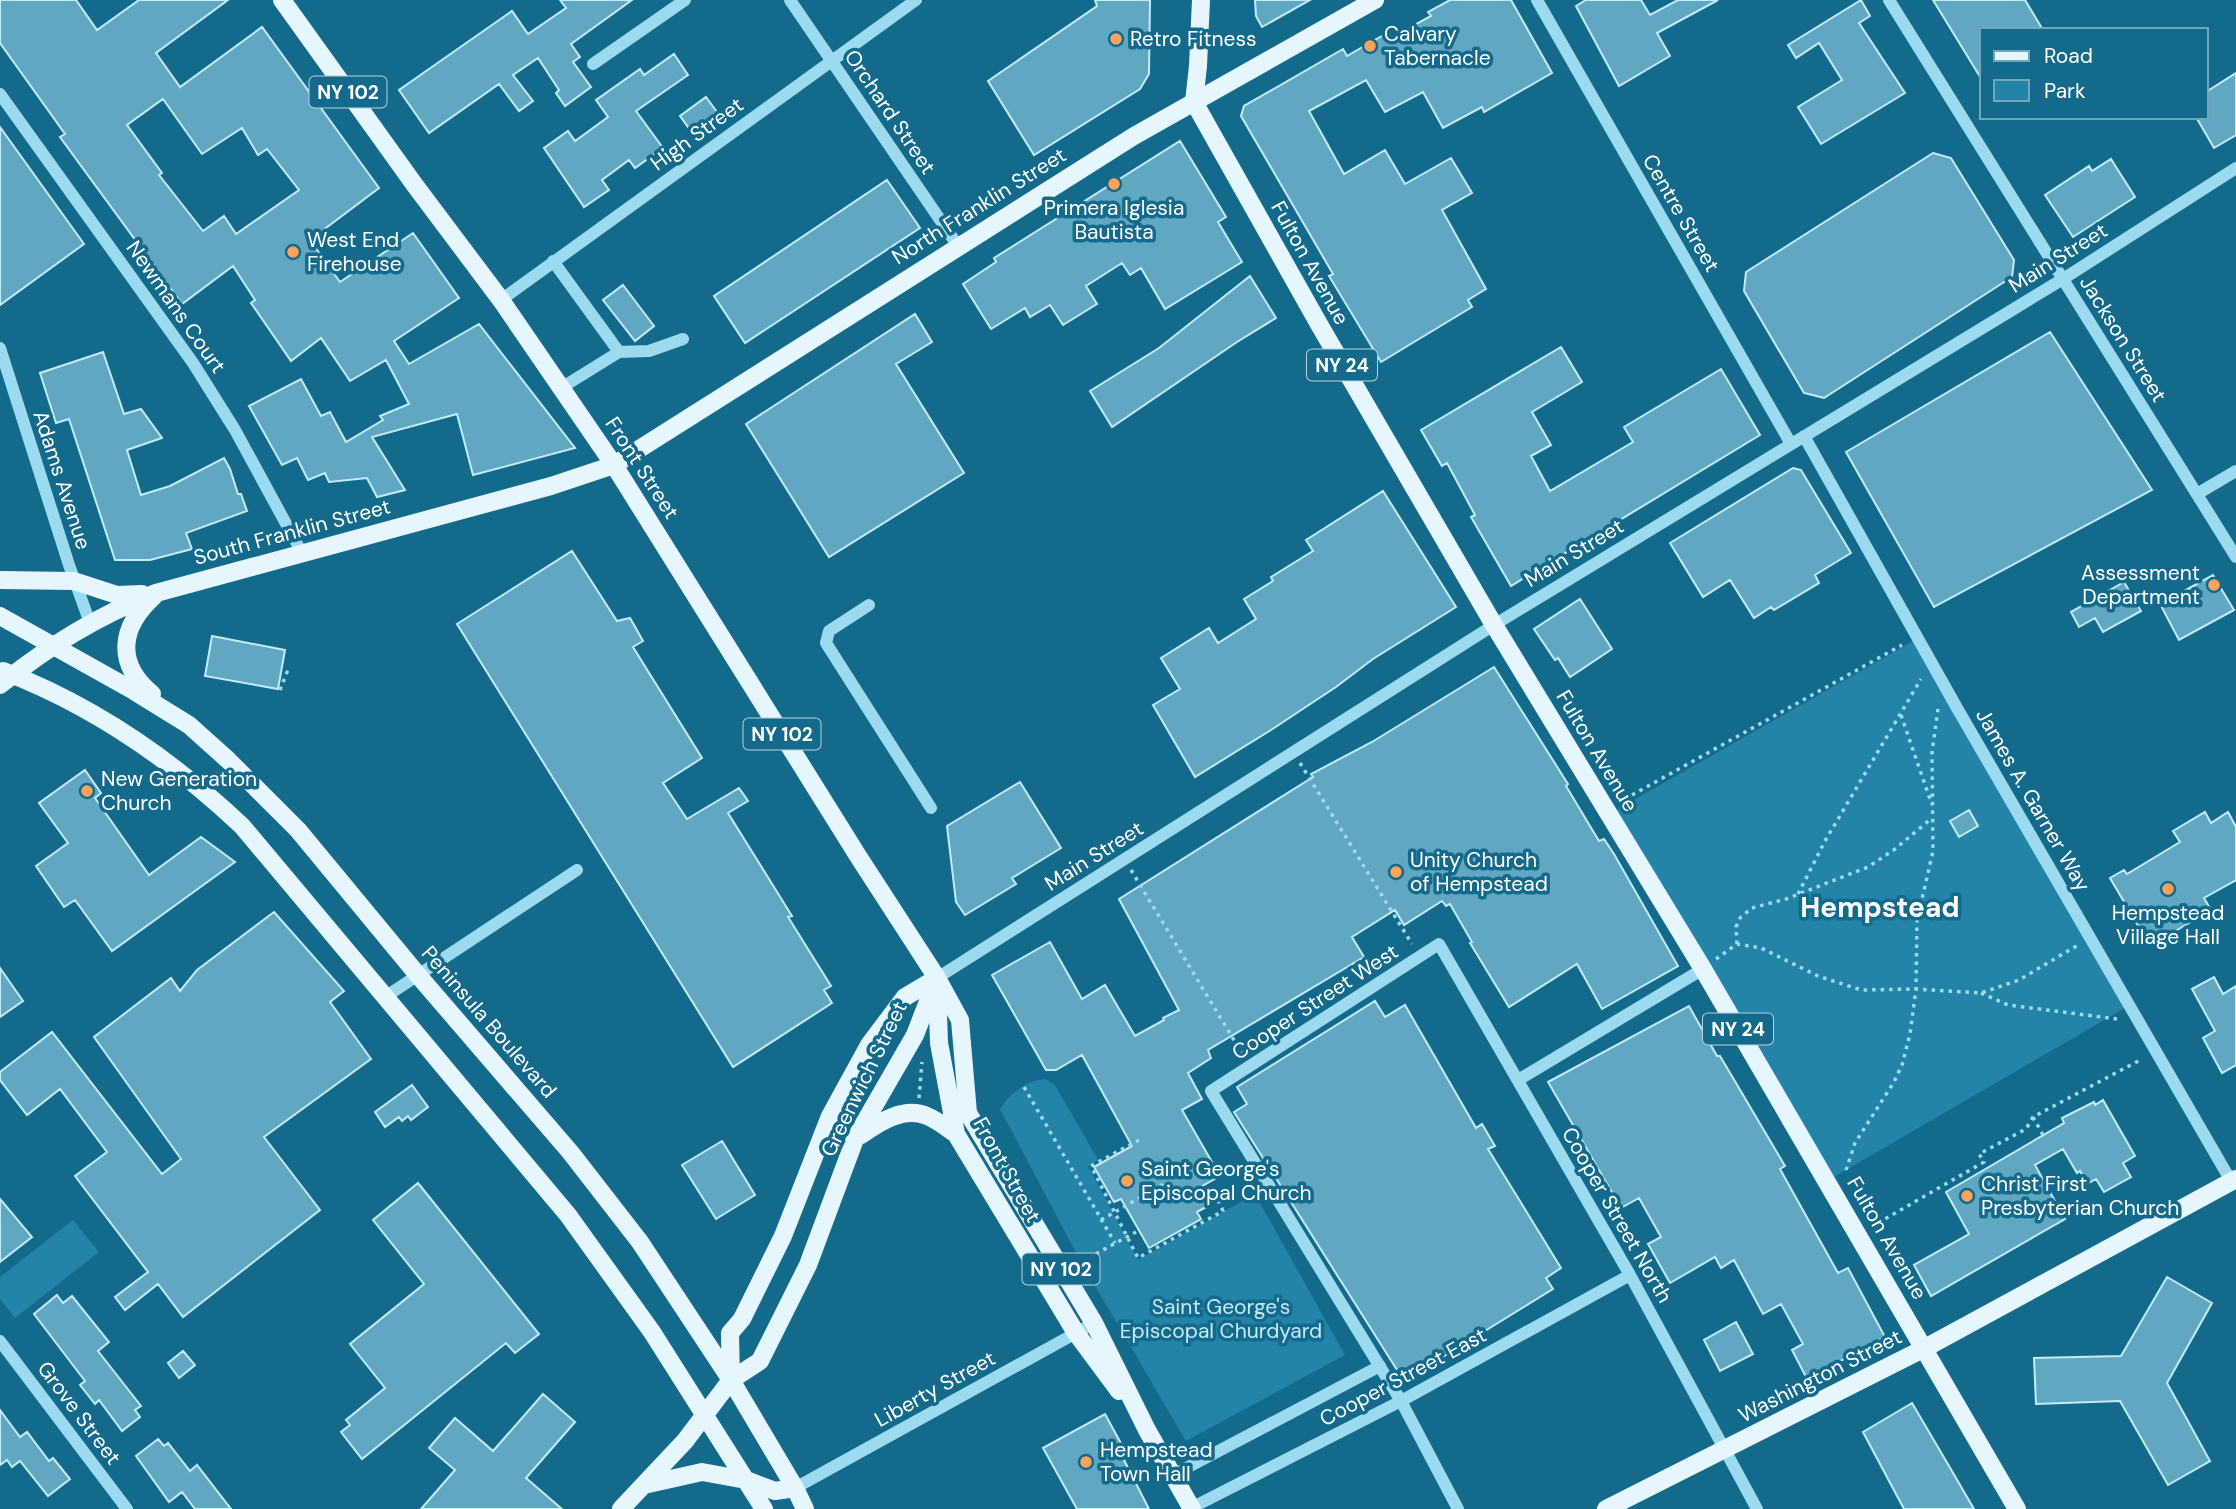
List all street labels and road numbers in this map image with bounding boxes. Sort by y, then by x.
street label: Orchard Street [838,44,942,180]
road number: NY 102 [310,76,386,108]
street label: High Street [645,91,749,177]
street label: North Franklin Street [887,141,1071,271]
street label: Centre Street [1636,149,1726,277]
street label: Fulton Avenue [1264,196,1356,330]
street label: Main Street [2003,217,2113,299]
street label: Newmans Court [120,235,232,379]
street label: Jackson Street [2073,270,2173,408]
road number: NY 24 [1307,350,1377,380]
street label: Adams Avenue [26,407,98,553]
street label: Front Street [599,412,685,524]
street label: South Franklin Street [191,492,393,572]
street label: Main Street [1519,512,1629,594]
street label: Fulton Avenue [1550,685,1644,817]
street label: James A. Garner Way [1969,703,2097,897]
road number: NY 102 [744,719,820,750]
street label: Main Street [1039,815,1149,897]
street label: Cooper Street West [1226,938,1404,1066]
street label: Peninsula Boulevard [415,940,563,1104]
street label: Greenwich Street [814,997,914,1161]
road number: NY 24 [1703,1014,1773,1044]
street label: Front Street [967,1112,1047,1228]
street label: Cooper Street North [1555,1122,1679,1308]
street label: Fulton Avenue [1841,1172,1933,1305]
road number: NY 102 [1023,1254,1100,1284]
street label: Cooper Street East [1315,1321,1491,1433]
street label: Washington Street [1734,1323,1906,1429]
street label: Liberty Street [870,1344,1000,1434]
street label: Grove Street [31,1356,127,1470]

